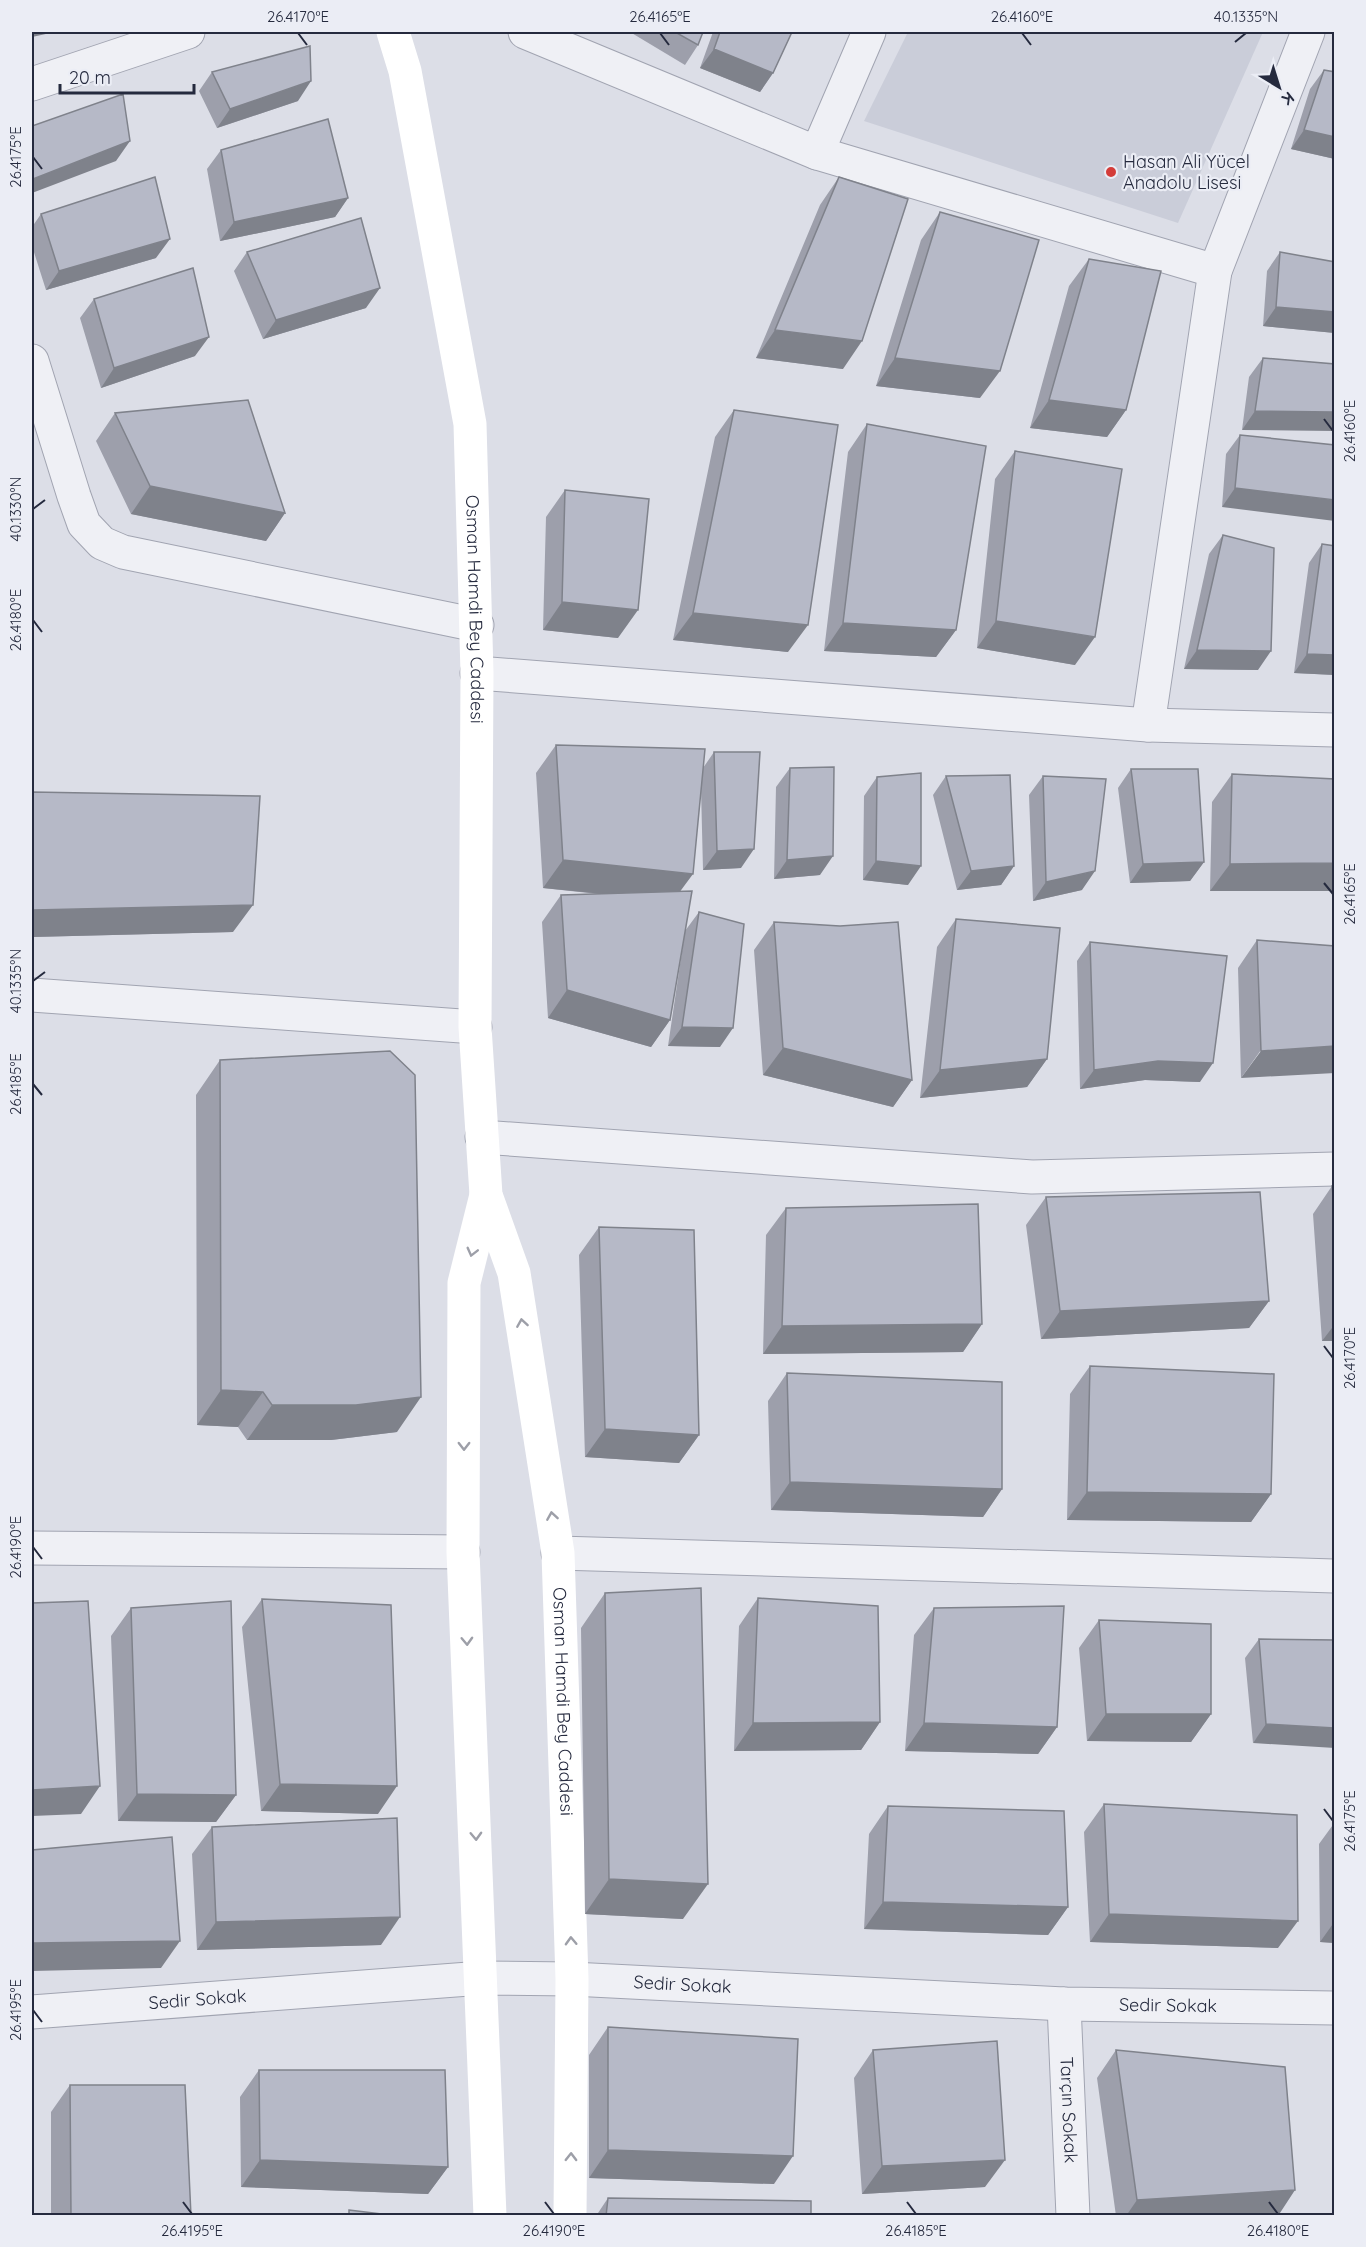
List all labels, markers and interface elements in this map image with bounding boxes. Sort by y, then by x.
text: 26.4170°E [267,7,329,26]
text: 26.4165°E [629,7,691,26]
text: 26.4160°E [991,7,1053,26]
text: 40.1335°N [1214,7,1278,26]
scale bar [60,57,194,95]
north arrow [1249,57,1309,117]
text: 20 m [69,66,111,89]
text: K [1278,88,1299,110]
text: 26.4175°E [6,126,25,188]
place label: Hasan Ali Yücel Anadolu Lisesi [1123,150,1250,194]
marker: Hasan Ali Yücel Anadolu Lisesi [1104,165,1118,179]
text: 26.4160°E [1340,400,1359,462]
text: 40.1330°N [6,476,25,542]
street label: Osman Hamdi Bey Caddesi [461,494,489,724]
text: 26.4180°E [6,589,25,651]
text: 26.4165°E [1340,863,1359,925]
text: 40.1335°N [6,949,25,1013]
text: 26.4185°E [6,1053,25,1115]
one-way arrow [466,1247,479,1257]
one-way arrow [516,1318,529,1328]
text: 26.4170°E [1340,1327,1359,1389]
one-way arrow [458,1441,470,1450]
one-way arrow [547,1511,559,1520]
text: 26.4190°E [6,1516,25,1578]
street label: Osman Hamdi Bey Caddesi [548,1587,579,1816]
one-way arrow [461,1636,474,1645]
text: 26.4175°E [1340,1790,1359,1852]
one-way arrow [469,1831,482,1840]
one-way arrow [564,1937,577,1946]
street label: Sedir Sokak [633,1970,732,1998]
text: 26.4195°E [6,1979,25,2041]
street label: Sedir Sokak [148,1984,247,2014]
street label: Sedir Sokak [1119,1993,1217,2017]
street label: Tarçın Sokak [1055,2056,1083,2164]
one-way arrow [564,2153,577,2162]
text: 26.4195°E [161,2221,223,2240]
text: 26.4190°E [523,2221,585,2240]
text: 26.4185°E [885,2221,947,2240]
text: 26.4180°E [1247,2221,1309,2240]

